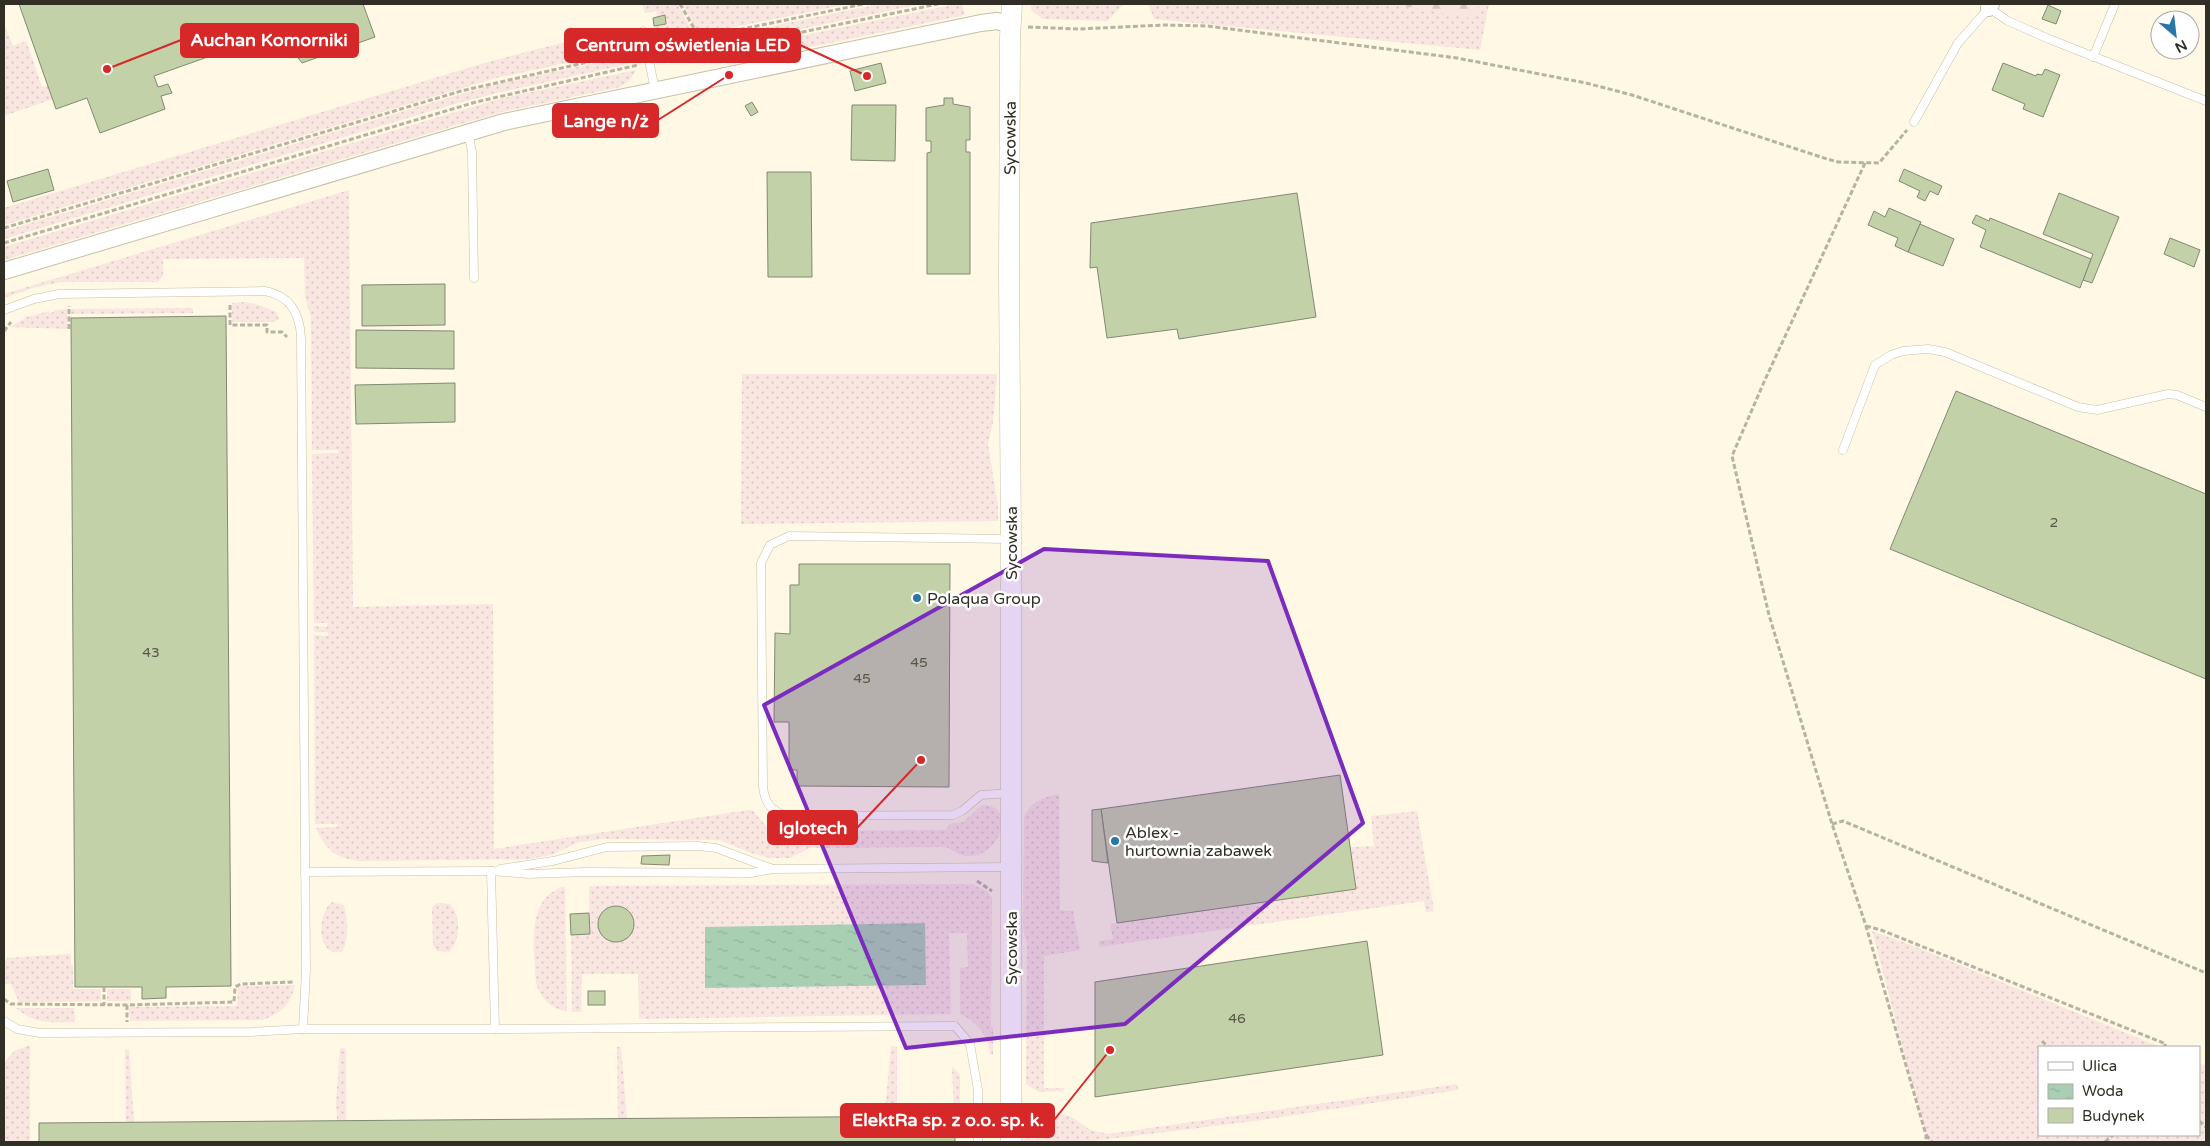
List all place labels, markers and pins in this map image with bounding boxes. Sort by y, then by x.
callout: Auchan Komorniki [181,24,358,57]
callout: Centrum oświetlenia LED [565,29,800,62]
callout: Lange n/ż [553,104,658,137]
place label: Polaqua Group [927,589,1041,609]
marker: Polaqua Group [911,592,923,604]
callout: Iglotech [768,811,857,844]
place label: Ablex - hurtownia zabawek [1125,823,1272,861]
marker: Ablex - hurtownia zabawek [1109,835,1121,847]
callout: ElektRa sp. z o.o. sp. k. [841,1104,1054,1137]

